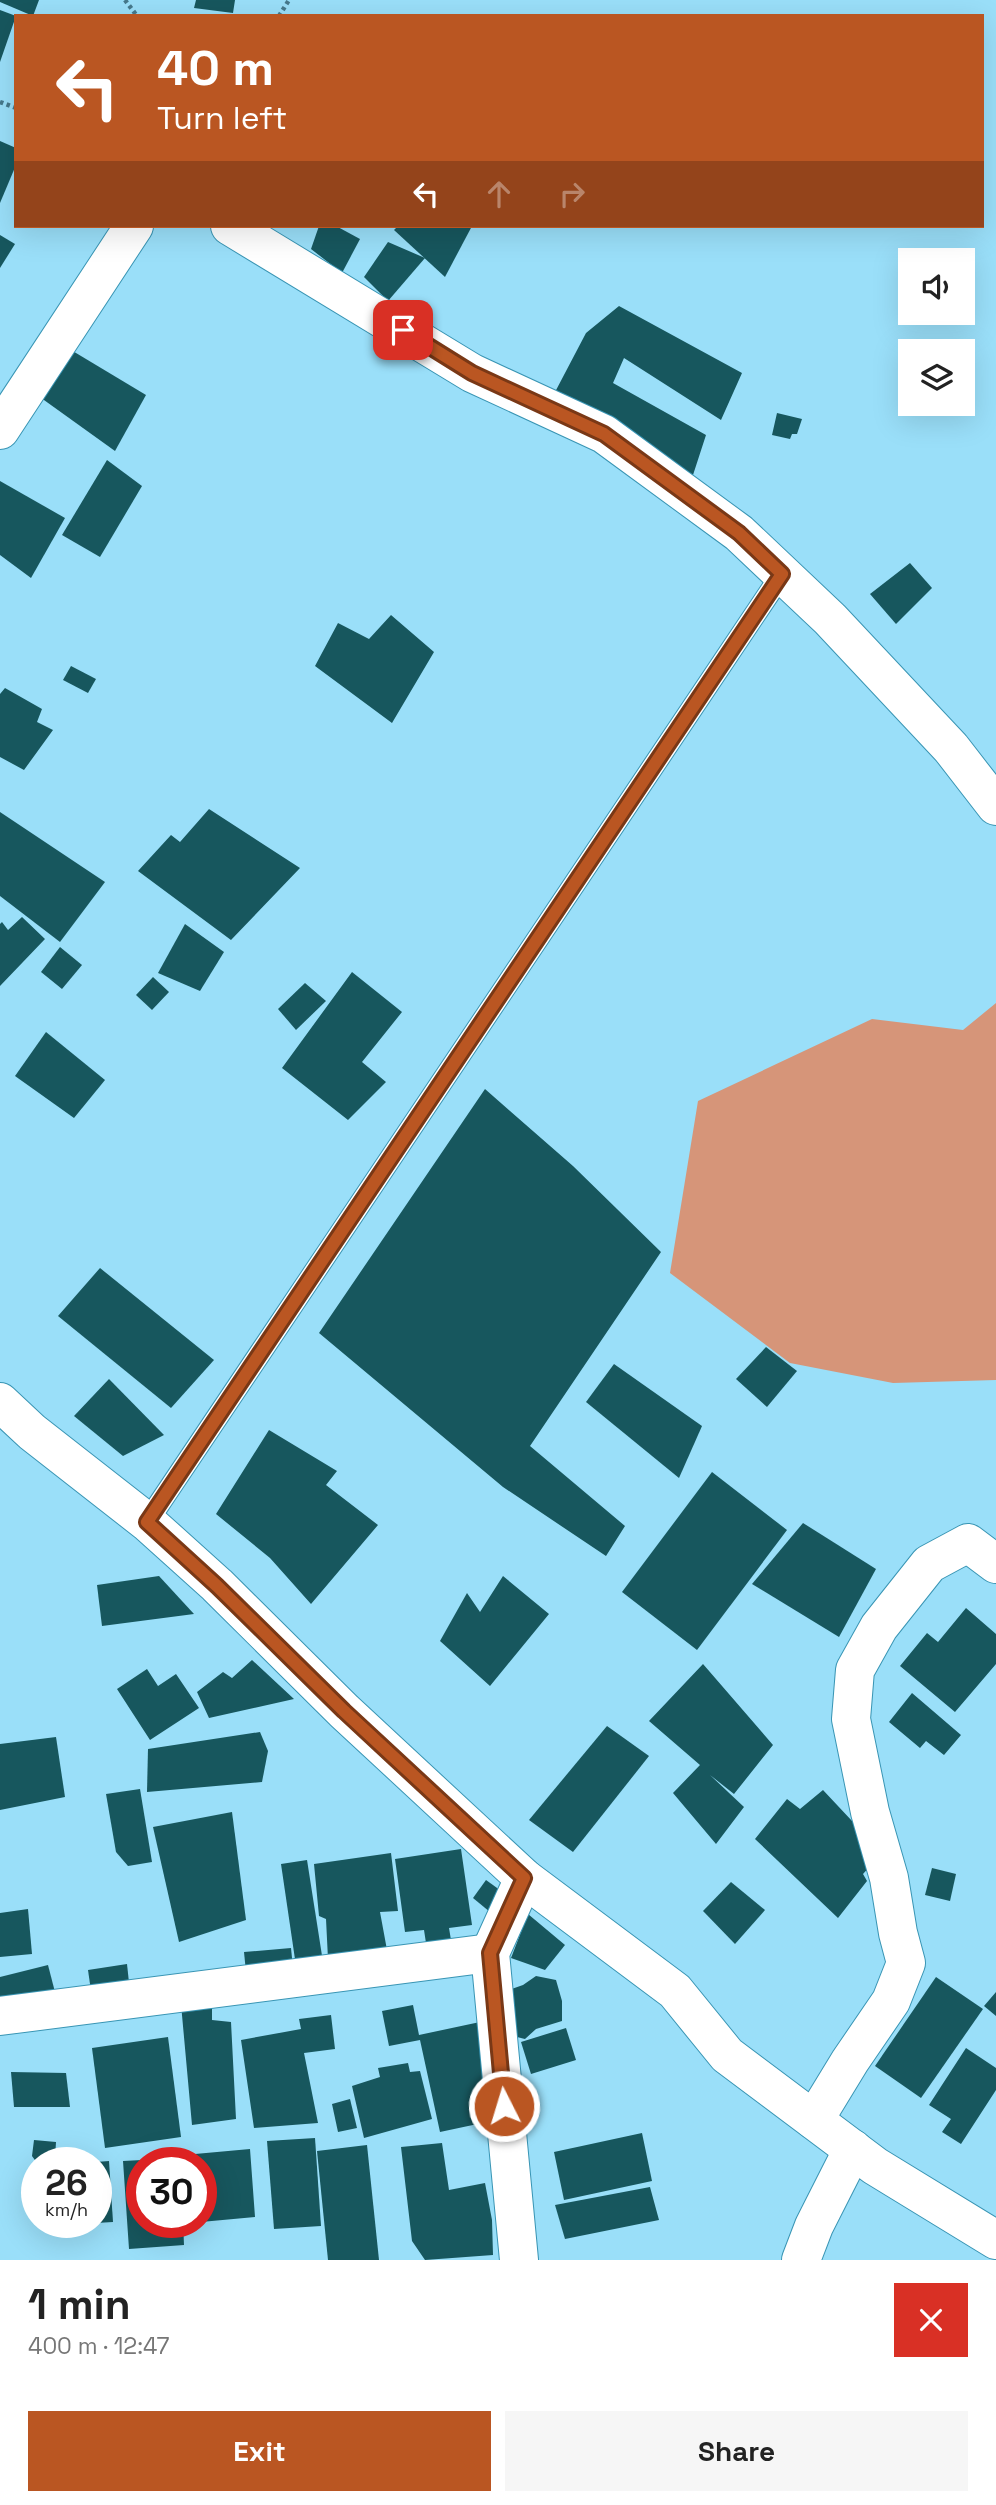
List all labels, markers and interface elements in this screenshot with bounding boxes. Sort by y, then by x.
text: 40 m [157,37,274,99]
icon: left [42,42,133,133]
text: Turn left [157,98,287,138]
icon: left [407,175,445,213]
icon: ahead [480,175,518,213]
icon: right [553,175,591,213]
map controls [898,248,975,416]
button: sound [898,248,975,325]
pin [373,300,433,360]
icon: arrive [384,311,422,349]
button: layers [898,339,975,416]
position arrow [467,2069,541,2143]
speed limit sign: 30 [126,2147,217,2238]
text: 26 [45,2161,88,2205]
text: km/h [45,2198,88,2221]
text: 1 min [28,2278,131,2331]
button: close [894,2283,968,2357]
text: 400 m · 12:47 [28,2331,170,2361]
button: Exit [28,2411,491,2491]
button: Share [505,2411,968,2491]

